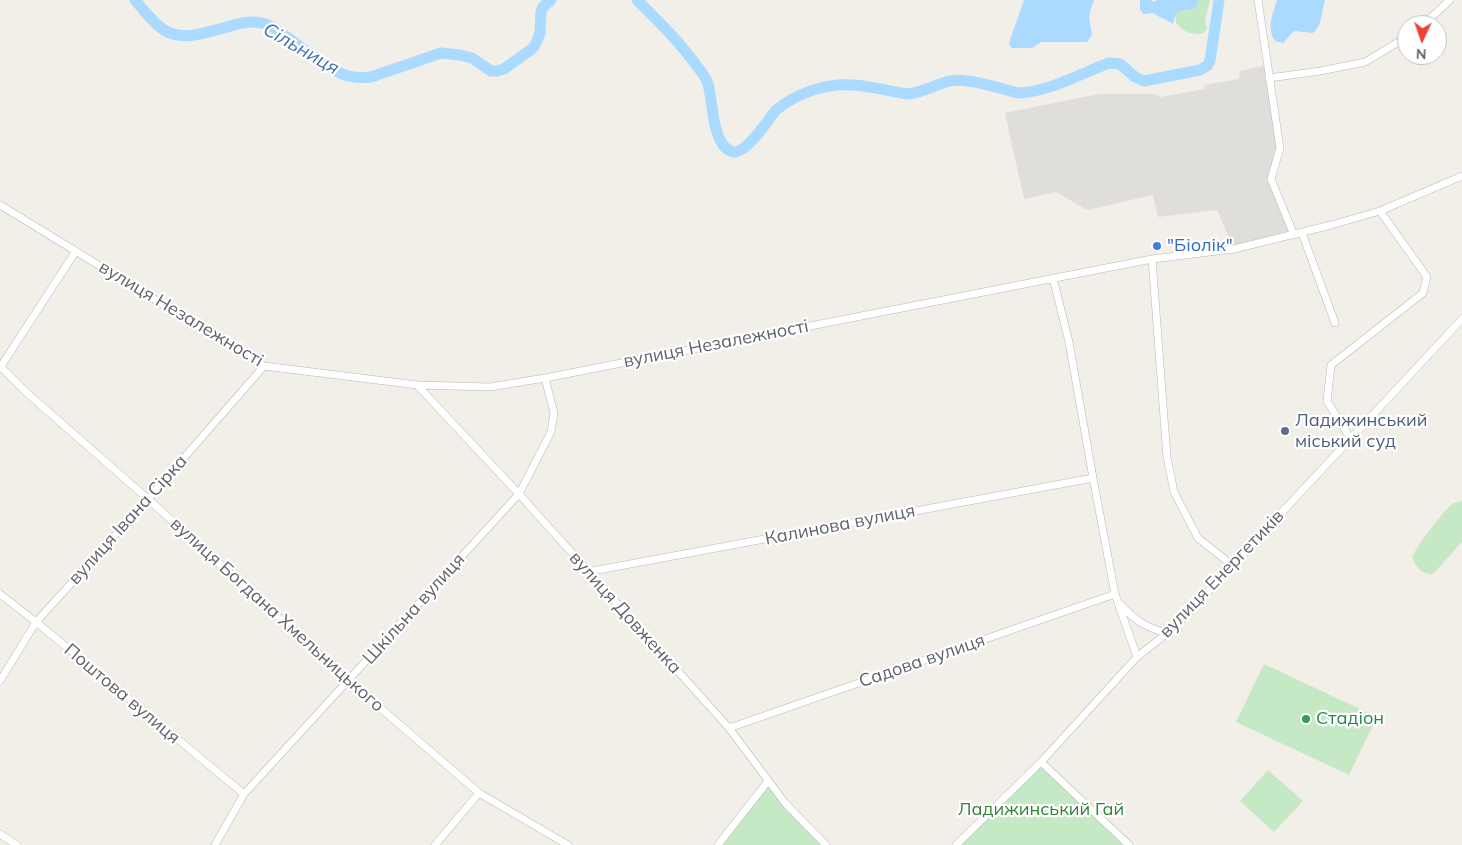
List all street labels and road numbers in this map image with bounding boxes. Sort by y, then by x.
street label: вулиця Незалежності [95,256,267,372]
street label: вулиця Незалежності [622,315,810,373]
street label: вулиця Івана Сірка [64,451,192,589]
street label: Калинова вулиця [763,500,917,550]
street label: вулиця Енергетиків [1155,506,1289,642]
street label: вулиця Богдана Хмельницького [166,513,388,717]
street label: вулиця Довженка [564,547,686,679]
street label: Шкільна вулиця [358,549,470,669]
street label: Садова вулиця [856,629,988,693]
street label: Поштова вулиця [60,639,184,749]

